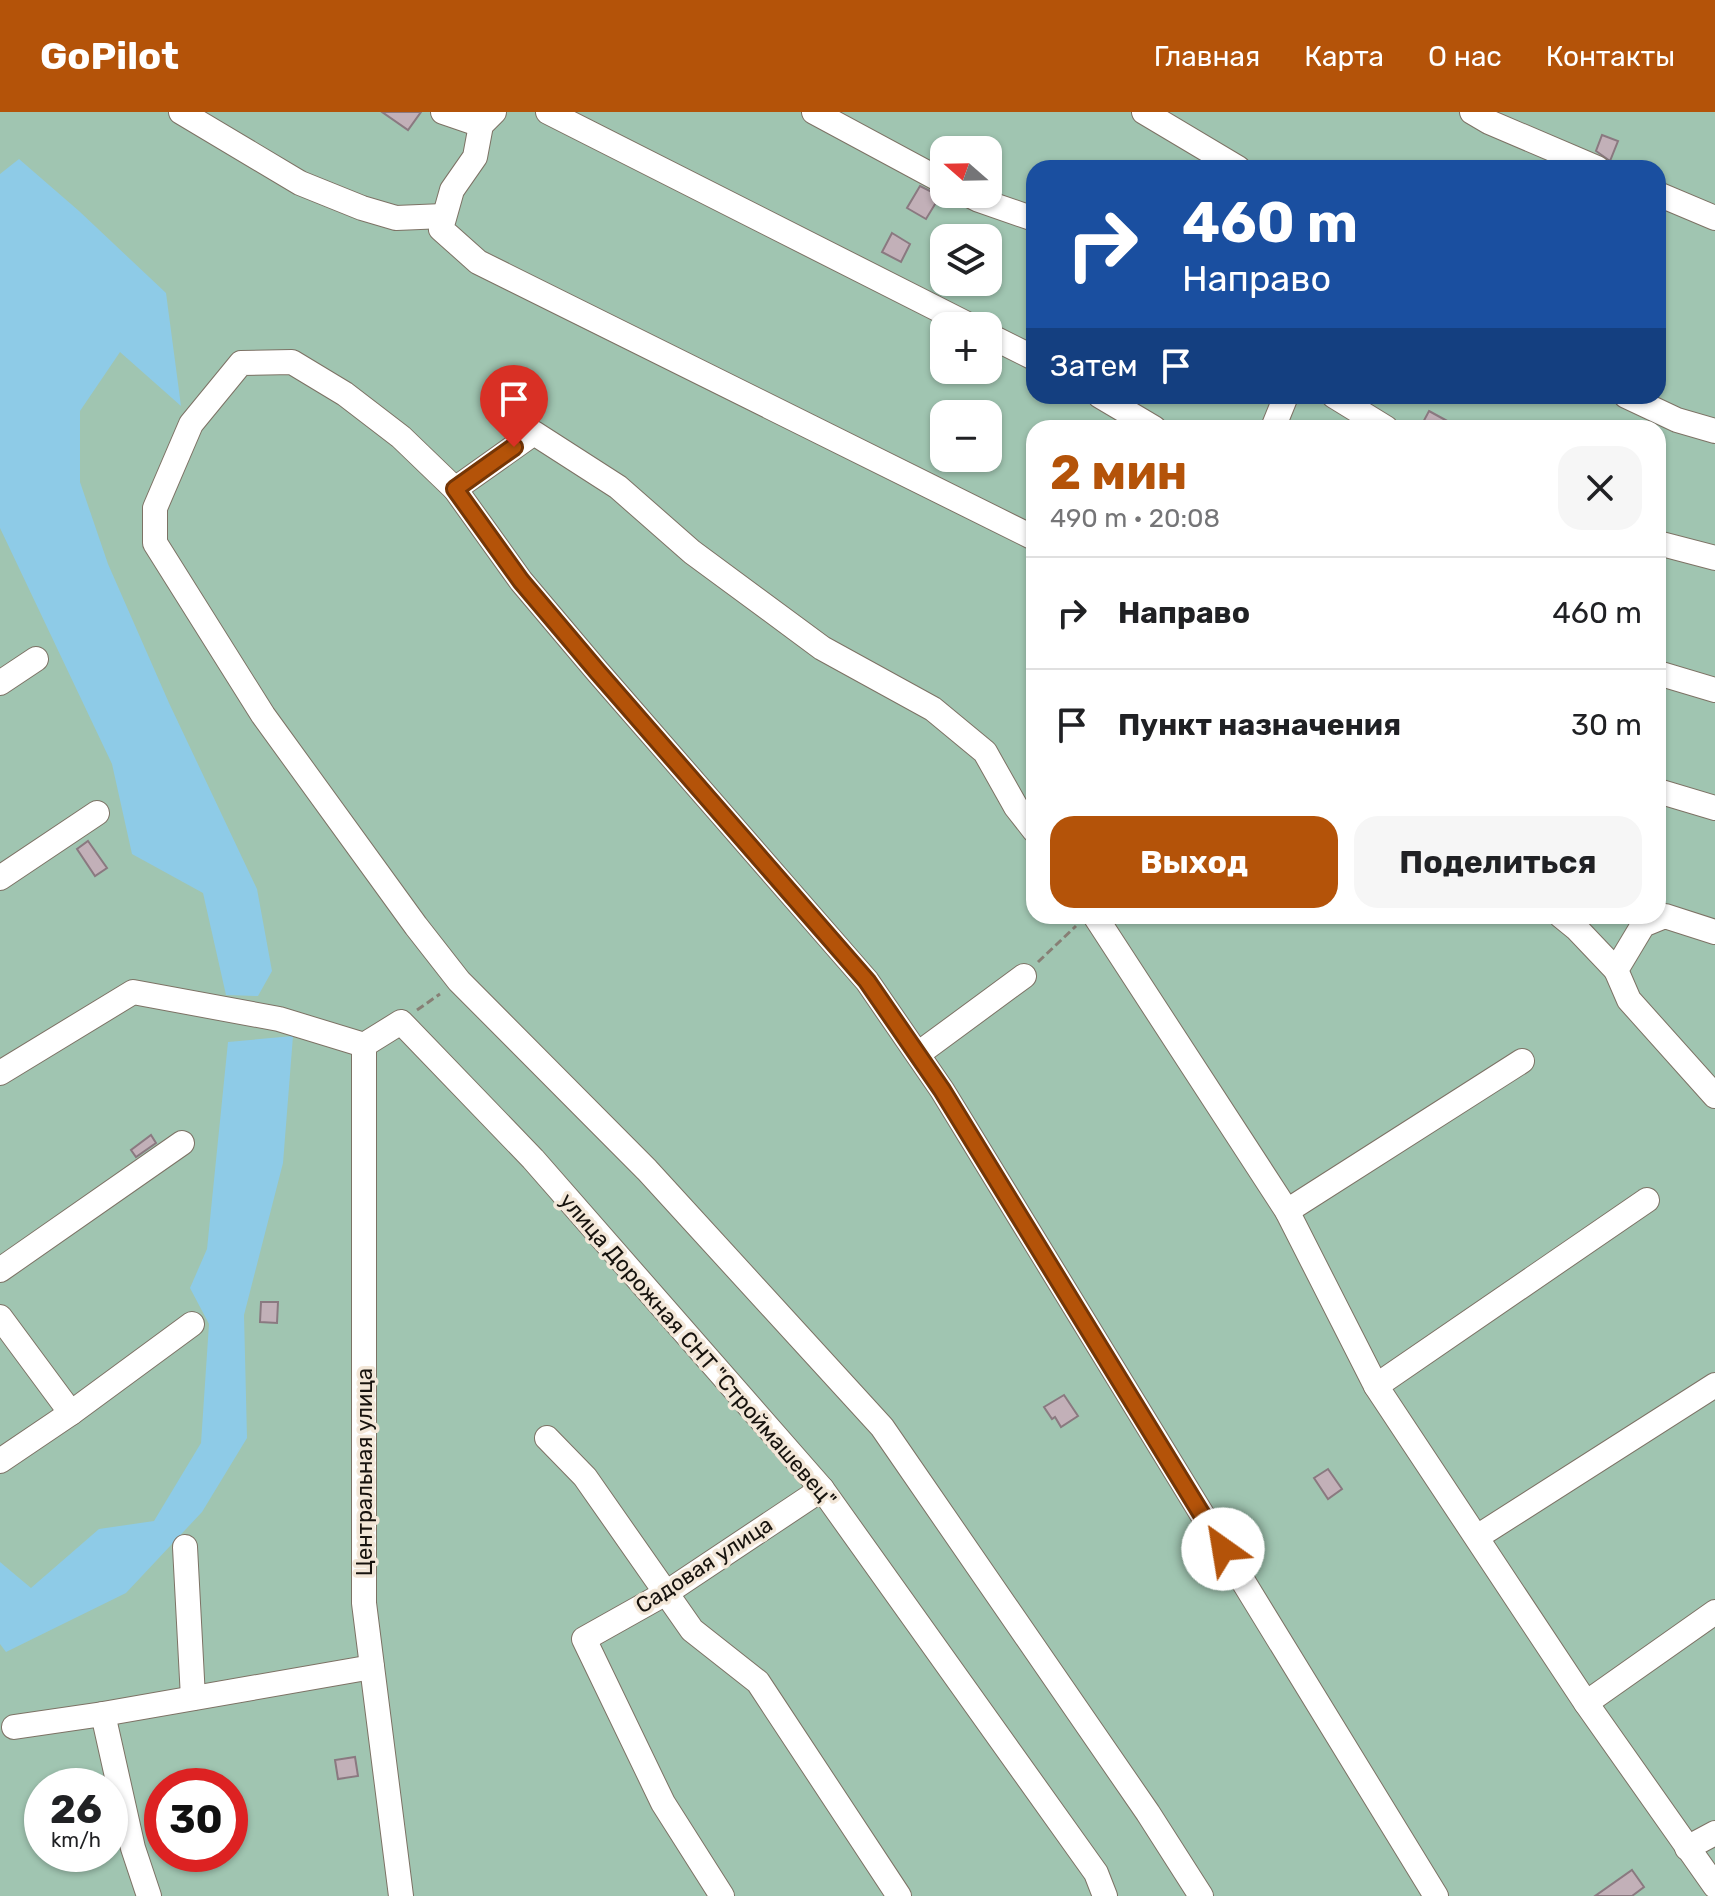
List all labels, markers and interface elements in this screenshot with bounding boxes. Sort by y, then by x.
text: GoPilot [40,33,179,79]
text: Главная [1154,40,1260,73]
text: Карта [1304,40,1384,73]
text: О нас [1428,40,1502,73]
text: Контакты [1546,40,1675,73]
north arrow [930,136,1002,208]
map controls [930,136,1002,472]
text: 460 m [1182,190,1358,256]
icon: right [1050,192,1154,296]
button: layers [930,224,1002,296]
text: Направо [1182,257,1331,300]
button: + [930,312,1002,384]
icon: arrive [1154,344,1198,388]
text: Затем [1050,348,1138,384]
pin [480,365,548,447]
icon: arrive [492,377,536,421]
button: − [930,400,1002,472]
text: 2 мин [1050,444,1187,501]
button: close [1558,446,1642,530]
text: 490 m · 20:08 [1050,503,1220,534]
icon: right [1050,591,1094,635]
text: Направо [1118,595,1250,631]
text: 460 m [1552,595,1642,631]
icon: arrive [1050,703,1094,747]
text: Пункт назначения [1118,707,1401,743]
text: 30 m [1571,707,1642,743]
button: Выход [1050,816,1338,908]
button: Поделиться [1354,816,1642,908]
street label: улица Дорожная СНТ "Строймашевец" [554,1187,842,1513]
street label: Центральная улица [351,1368,378,1576]
position arrow [1181,1507,1265,1591]
street label: Садовая улица [630,1511,778,1619]
speed limit sign: 30 [144,1768,248,1872]
text: 26 [50,1786,102,1833]
text: km/h [51,1828,101,1852]

